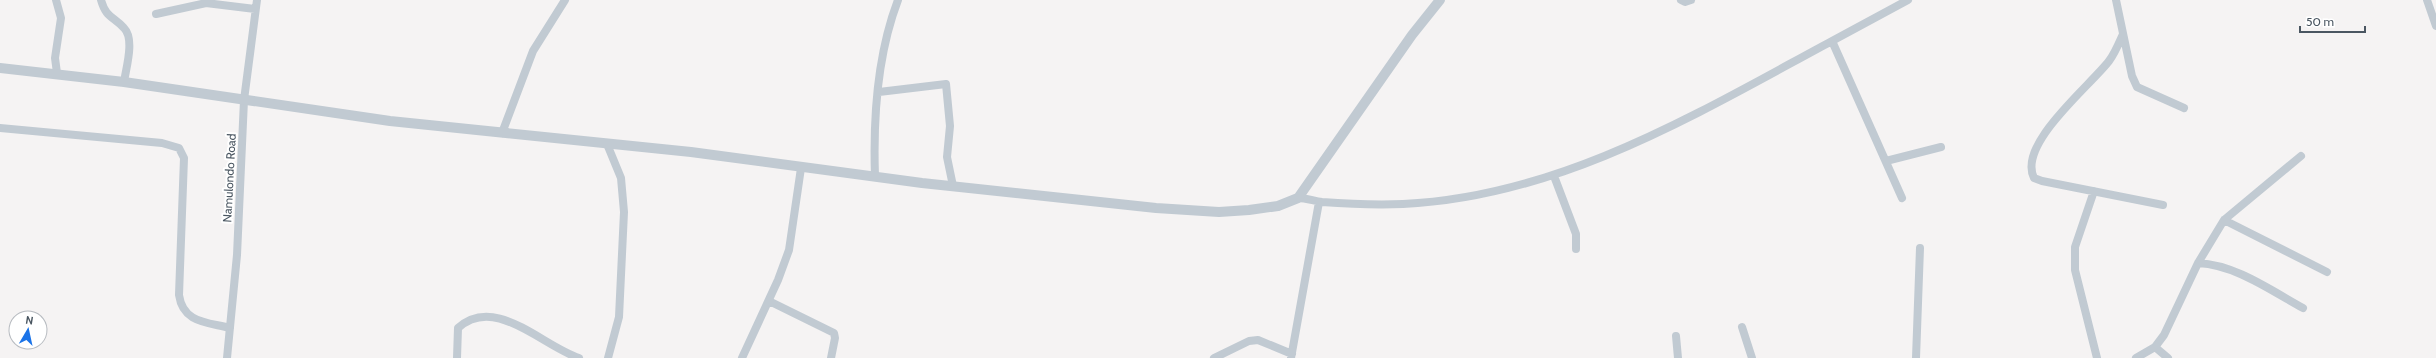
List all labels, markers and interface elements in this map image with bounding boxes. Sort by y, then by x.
scale bar [2300,8,2365,34]
text: 50 m [2306,14,2334,29]
street label: Namulondo Road [219,133,239,223]
north arrow [8,310,48,350]
text: N [25,313,35,328]

